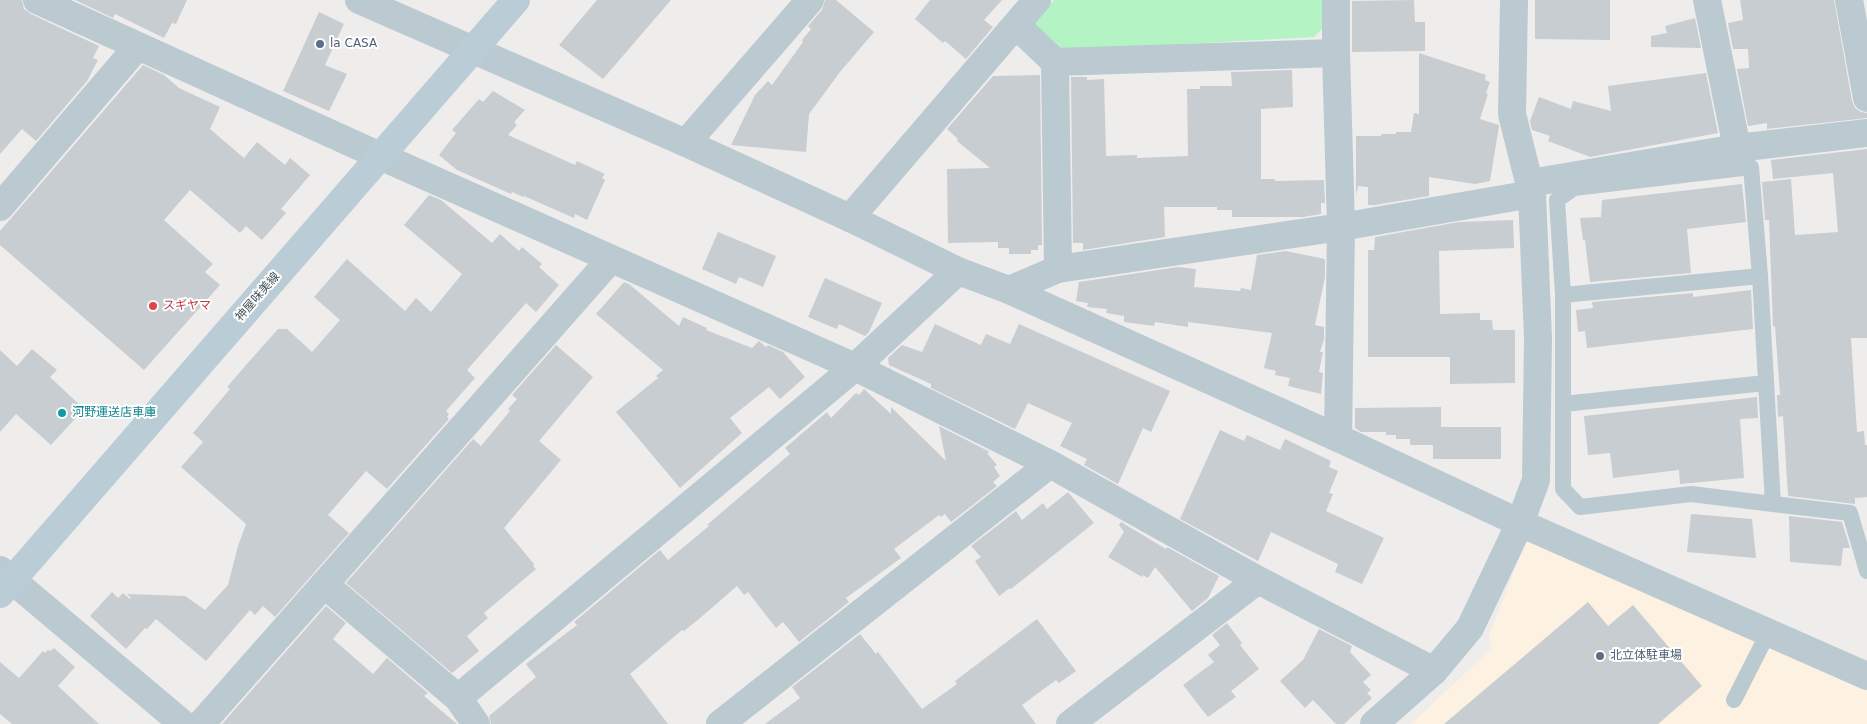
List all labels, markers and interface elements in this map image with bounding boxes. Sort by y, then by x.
place label: la CASA [330,37,377,51]
marker: la CASA [314,38,326,50]
street label: 神屋味美線 [233,270,283,324]
place label: スギヤマ [163,299,211,313]
marker: スギヤマ [147,300,159,312]
place label: 河野運送店車庫 [72,406,156,420]
marker: 河野運送店車庫 [56,407,68,419]
place label: 北立体駐車場 [1610,649,1682,663]
marker: 北立体駐車場 [1594,650,1606,662]

